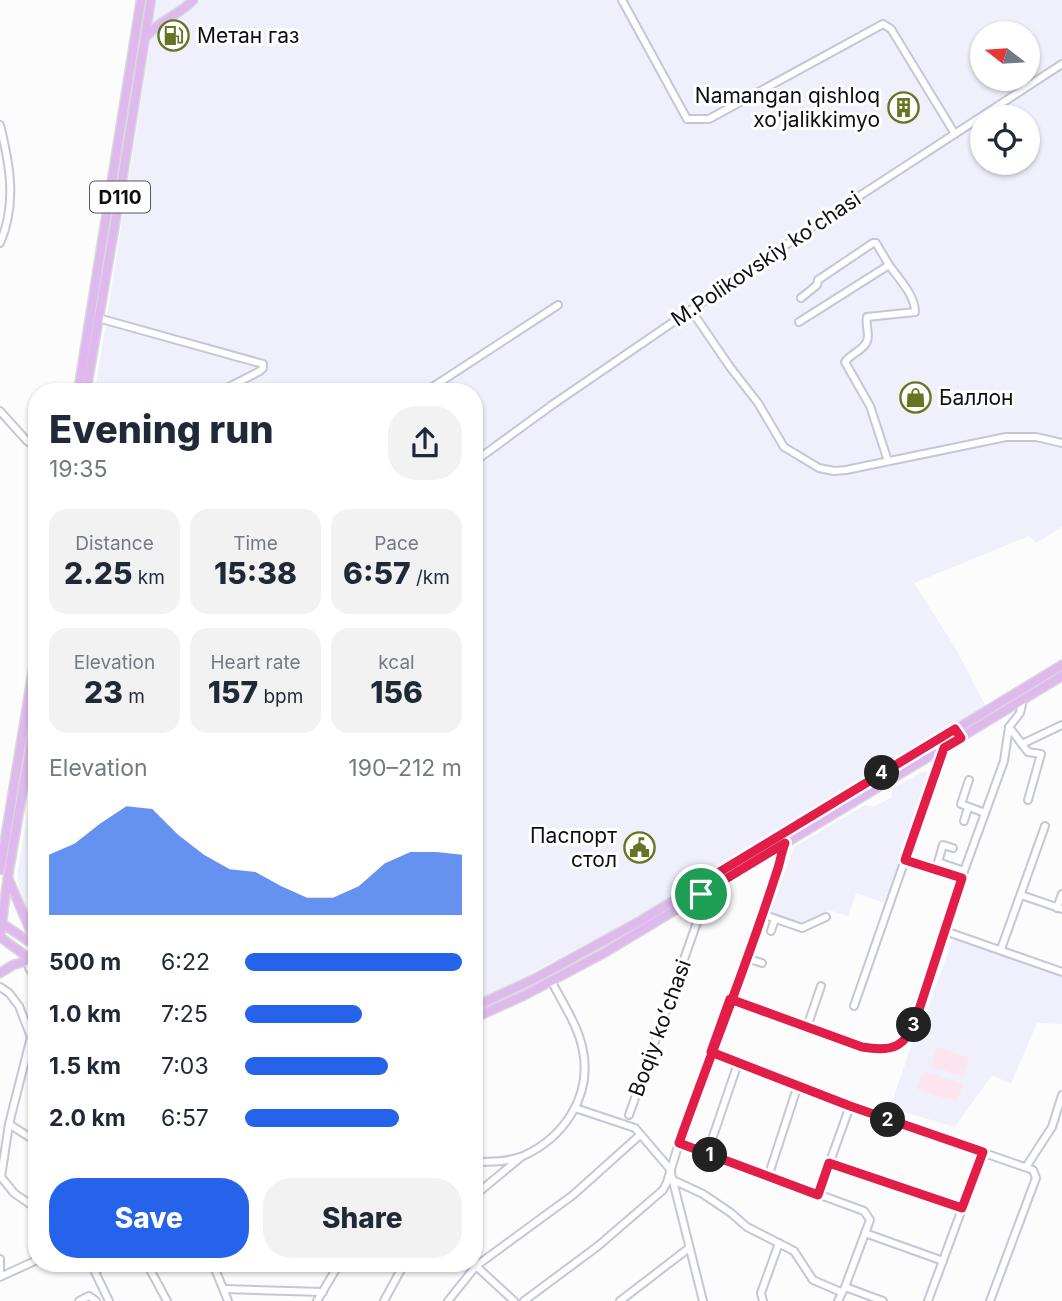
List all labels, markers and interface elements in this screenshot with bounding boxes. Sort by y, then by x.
fuel station icon: Метан газ [157,19,191,53]
north arrow [970,21,1040,91]
map controls [970,21,1040,175]
place label: Метан газ [197,23,299,48]
place label: Namangan qishloq xo'jalikkimyo [695,83,880,132]
building icon: Namangan qishloq xo'jalikkimyo [886,91,920,125]
button: locate [970,105,1040,175]
road number: D110 [90,182,150,212]
street label: M.Polikovskiy koʻchasi [666,186,865,331]
shop icon: Баллон [899,381,933,415]
place label: Баллон [939,385,1014,410]
text: Evening run [49,406,274,452]
button: share [388,406,462,480]
text: 19:35 [49,455,107,483]
text: Distance [75,532,154,555]
text: Time [233,532,278,555]
text: Pace [374,532,419,555]
text: 2.25 [64,555,132,591]
text: 15:38 [214,555,297,591]
text: 6:57 [343,555,411,591]
text: km [132,566,165,589]
text: /km [411,566,450,589]
text: Elevation [74,651,155,674]
text: Heart rate [211,651,301,674]
text: kcal [378,651,415,674]
text: 23 [84,674,123,710]
text: 157 [208,674,258,710]
text: 156 [370,674,423,710]
text: m [123,685,145,708]
text: bpm [258,685,303,708]
text: Elevation [49,754,148,782]
text: 190–212 m [348,754,462,782]
pin: 4 [864,756,900,790]
text: 4 [875,761,888,784]
place label: Паспорт стол [530,823,617,872]
public building icon: Паспорт стол [623,831,657,865]
pin [671,864,731,924]
icon: arrive [682,875,720,913]
text: 500 m [49,948,121,976]
text: 6:22 [161,948,210,976]
street label: Boqiy koʻchasi [623,956,696,1100]
text: 1.0 km [49,1000,121,1028]
text: 7:25 [161,1000,208,1028]
pin: 3 [897,1007,932,1042]
text: 3 [907,1013,920,1036]
text: 1.5 km [49,1052,121,1080]
text: 7:03 [161,1052,209,1080]
pin: 2 [870,1102,906,1138]
text: 2.0 km [49,1104,126,1132]
text: 6:57 [161,1104,209,1132]
text: 2 [882,1108,893,1131]
pin: 1 [692,1138,728,1172]
text: 1 [705,1143,714,1166]
button: Save [49,1178,249,1258]
button: Share [263,1178,462,1258]

